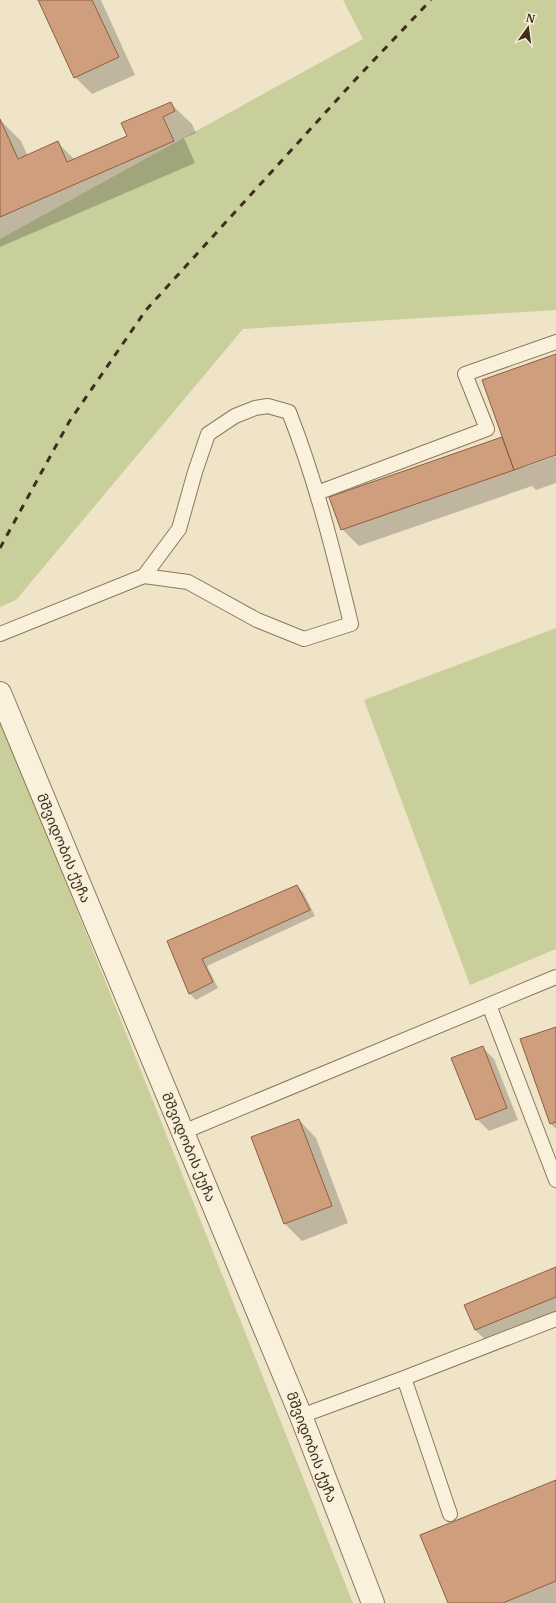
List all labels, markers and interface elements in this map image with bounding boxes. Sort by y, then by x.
north arrow [508,8,548,48]
text: N [525,10,537,26]
street label: მშვიდობის ქუჩა [33,790,95,906]
street label: მშვიდობის ქუჩა [158,1089,220,1205]
street label: მშვიდობის ქუჩა [283,1389,341,1505]

